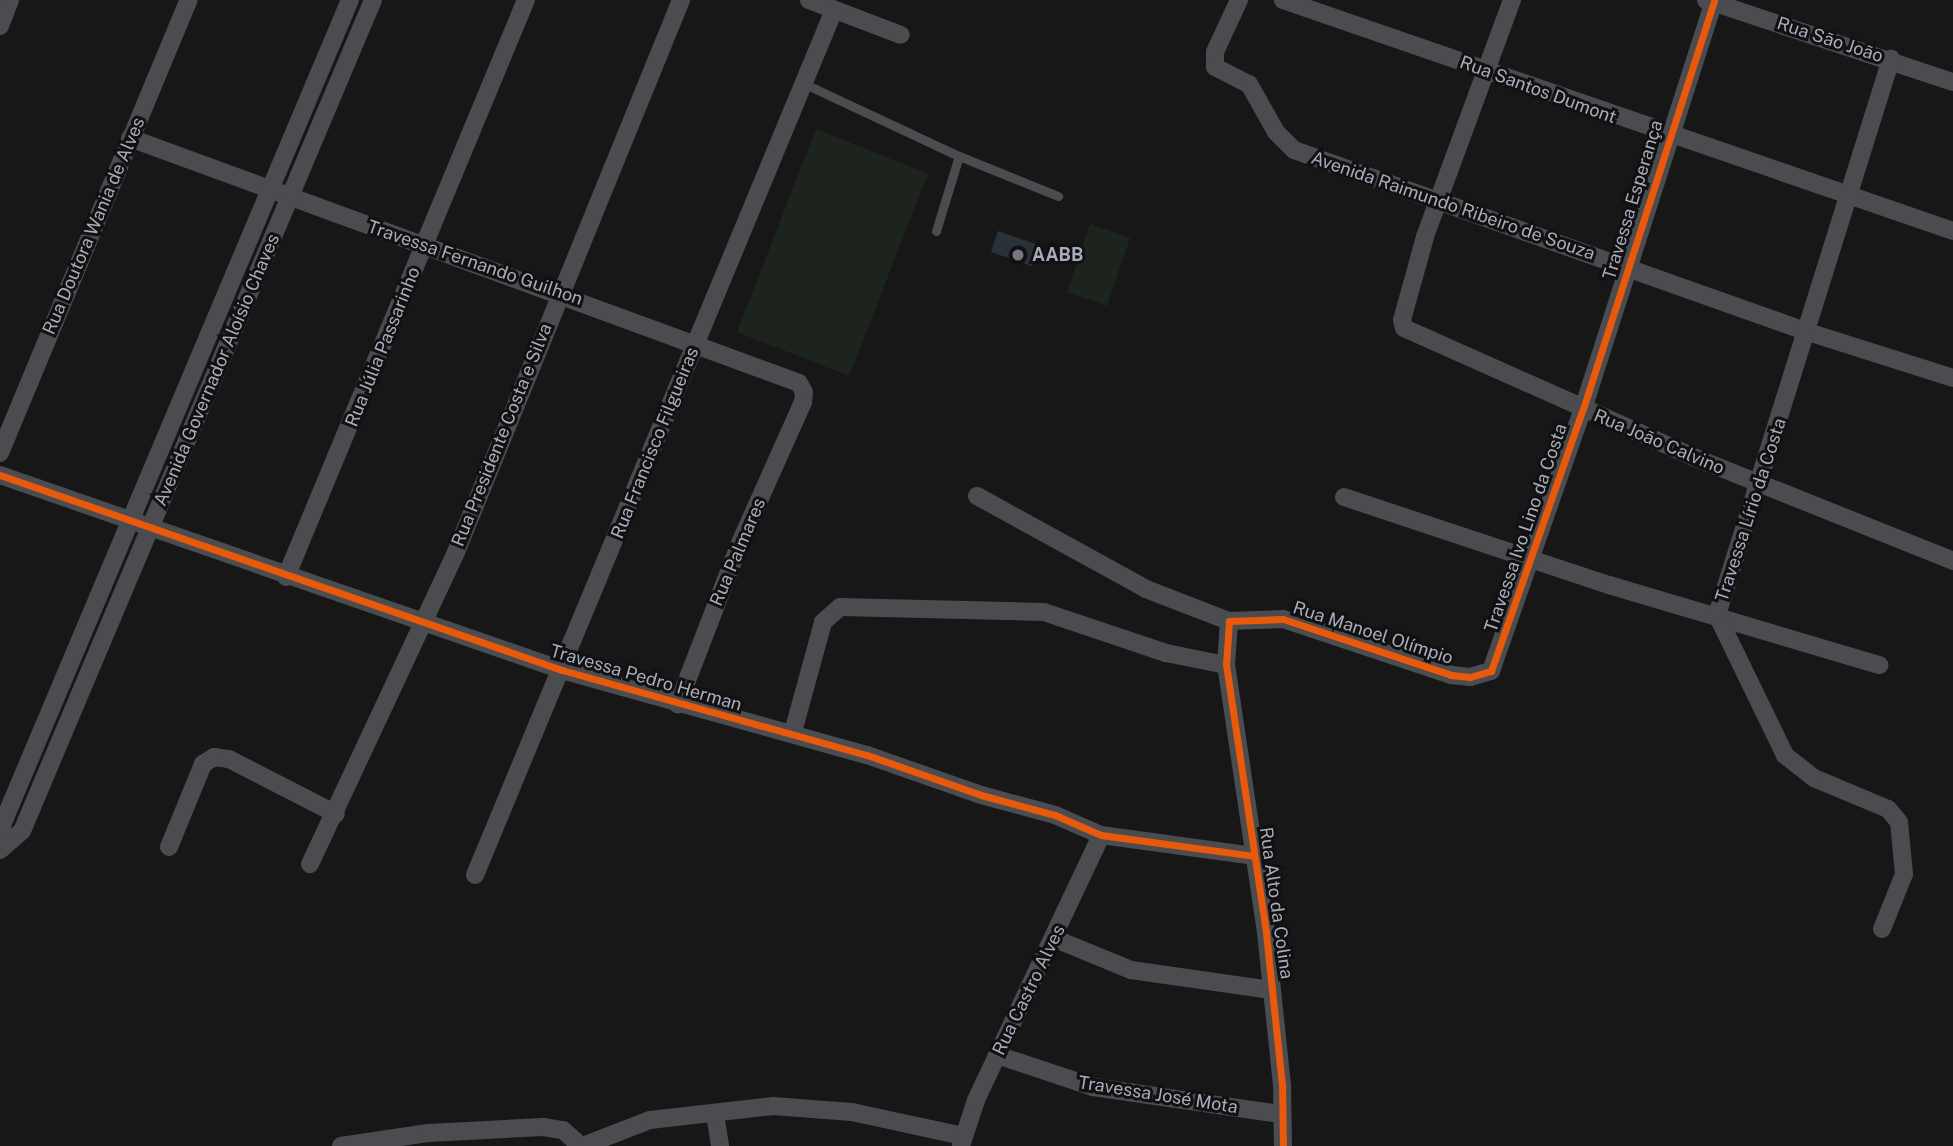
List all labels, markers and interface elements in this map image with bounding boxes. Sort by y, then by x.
street label: Rua São João [1774,13,1886,67]
street label: Rua Santos Dumont [1457,52,1619,128]
street label: Rua Doutora Wania de Alves [38,114,150,338]
street label: Travessa Esperança [1598,118,1668,282]
street label: Avenida Raimundo Ribeiro de Souza [1308,147,1598,265]
street label: Travessa Fernando Guilhon [364,216,586,310]
street label: Avenida Governador Aloísio Chaves [150,231,284,509]
place label: AABB [1032,244,1083,266]
marker: AABB [1010,247,1026,263]
street label: Rua Júlia Passarinho [341,264,425,430]
street label: Rua Presidente Costa e Silva [447,320,557,550]
street label: Rua Francisco Filgueiras [607,344,703,542]
street label: Rua João Calvino [1590,405,1728,479]
street label: Travessa Lírio da Costa [1711,415,1791,605]
street label: Travessa Ivo Lino da Costa [1480,421,1572,635]
street label: Rua Palmares [706,495,770,609]
street label: Rua Manoel Olímpio [1290,597,1456,669]
street label: Travessa Pedro Herman [548,640,744,716]
street label: Rua Alto da Colina [1255,825,1297,981]
street label: Rua Castro Alves [988,921,1070,1059]
street label: Travessa José Mota [1077,1072,1239,1118]

